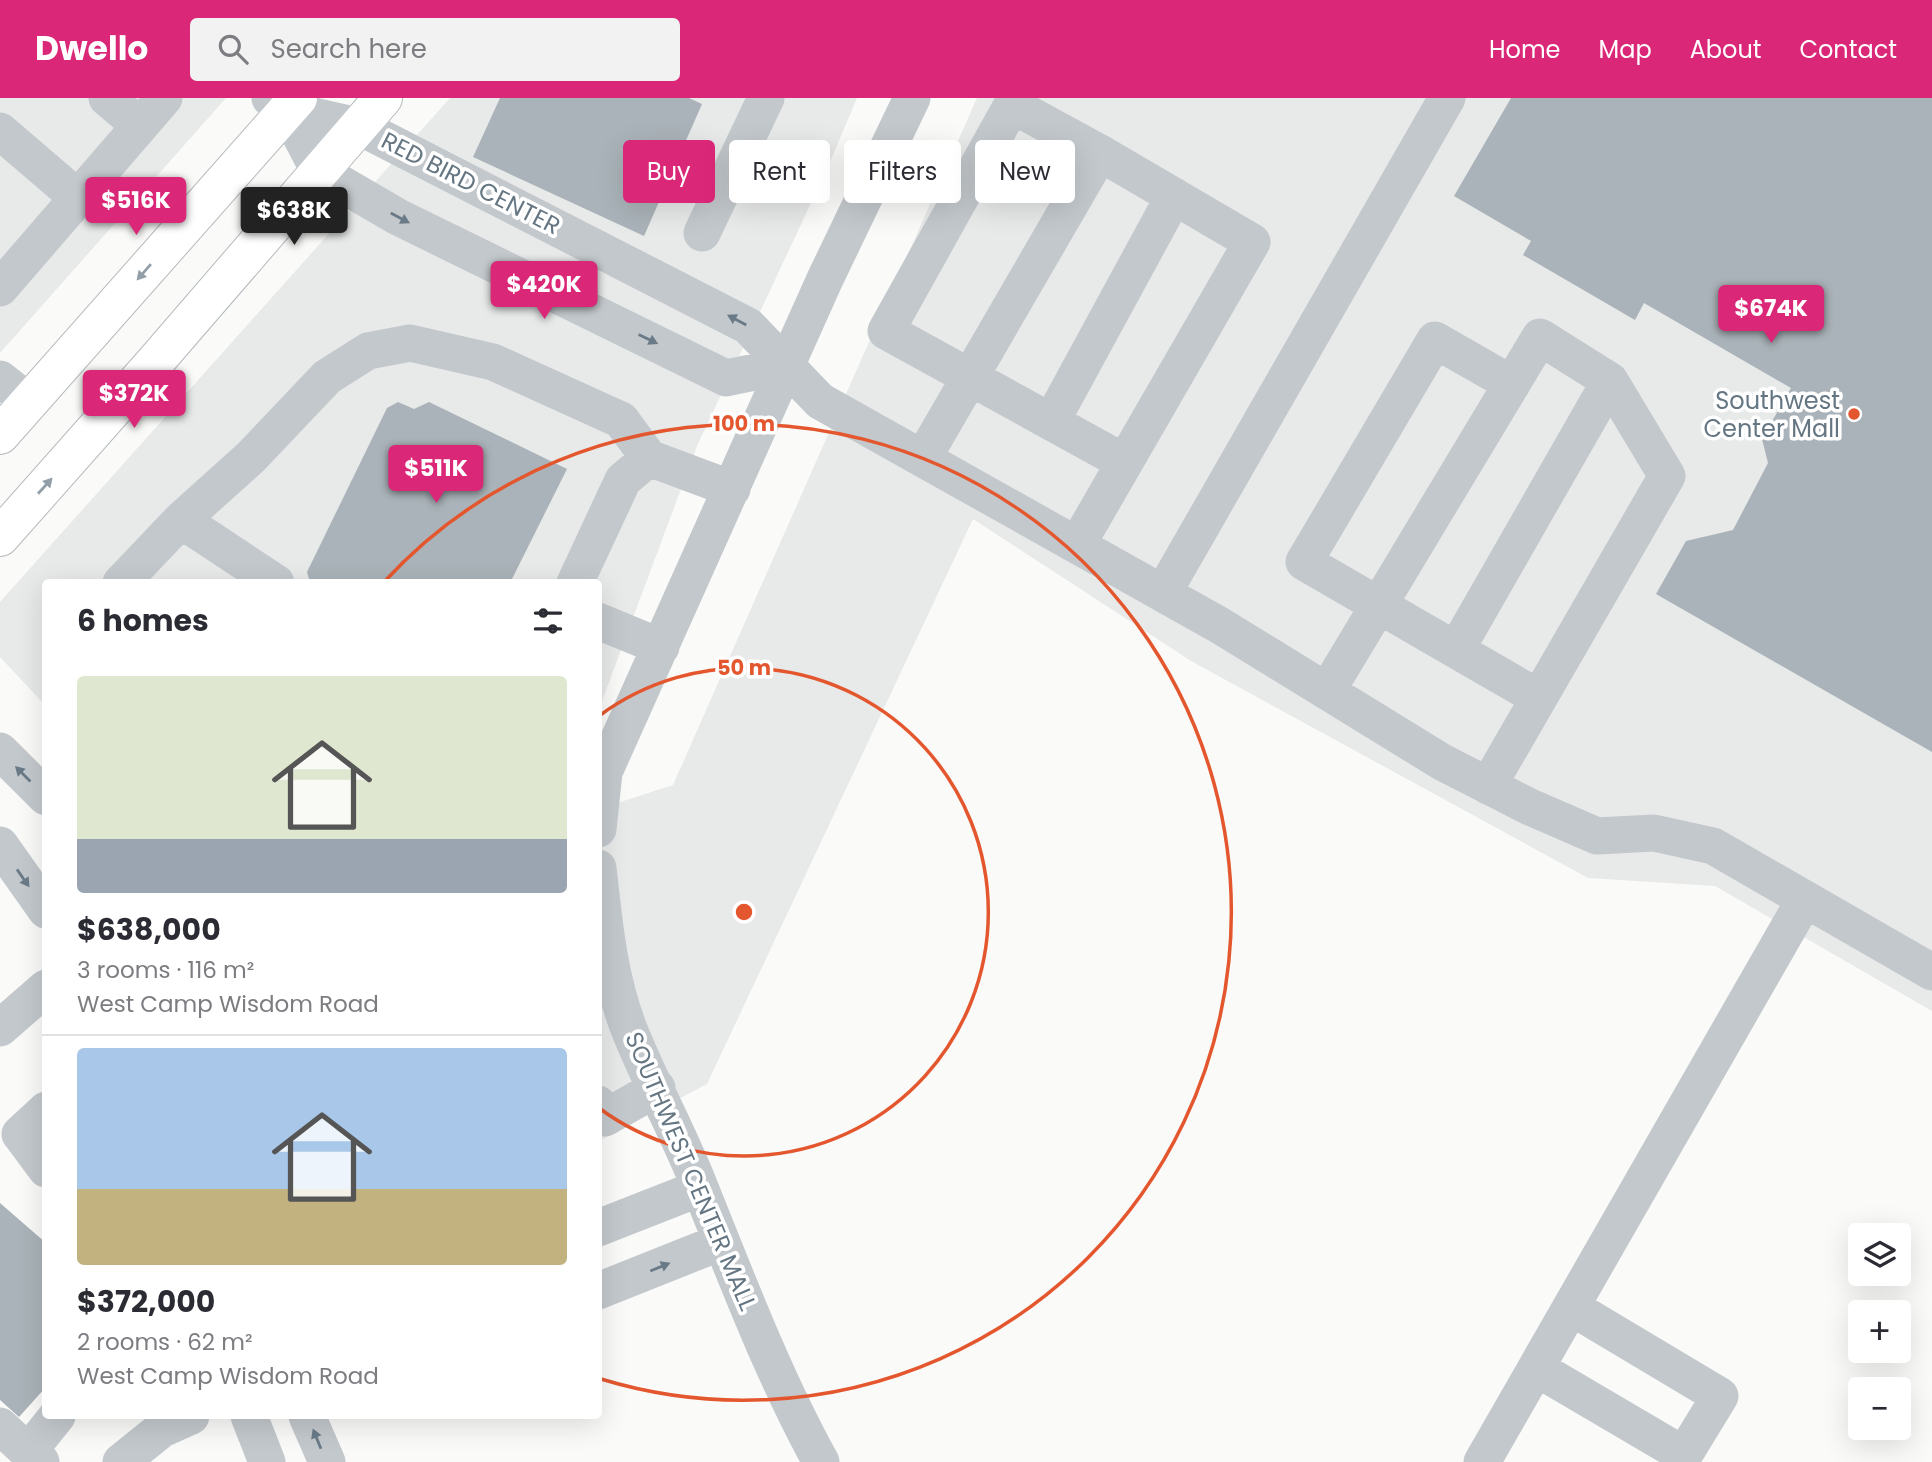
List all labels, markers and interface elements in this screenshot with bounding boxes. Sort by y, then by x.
search box [190,18,680,81]
text: Dwello [35,25,148,72]
icon: search [214,30,252,68]
text: Search here [270,31,427,67]
text: Home [1489,33,1561,66]
text: Map [1599,33,1652,66]
text: About [1690,33,1761,66]
text: Contact [1799,33,1897,66]
street label: RED BIRD CENTER [376,124,566,242]
chip: Buy [623,140,715,203]
chip: Rent [729,140,830,203]
chip: Filters [844,140,961,203]
chip: New [975,140,1075,203]
pin: $516K [87,178,185,237]
text: $516K [101,184,171,216]
pin: $638K [245,188,343,247]
text: $638K [257,194,331,226]
one-way arrow [390,211,410,223]
pin: $420K [495,262,593,321]
one-way arrow [137,263,153,280]
text: $420K [507,268,581,300]
pin: $674K [1722,286,1820,345]
text: $674K [1734,292,1808,324]
one-way arrow [727,315,747,326]
one-way arrow [638,334,658,345]
pin: $372K [85,370,183,430]
text: $372K [99,377,169,409]
place label: Southwest Center Mall [1704,384,1840,445]
marker: Southwest Center Mall [1846,406,1862,422]
text: 100 m [713,409,775,438]
pin: $511K [387,446,485,505]
text: $511K [404,452,468,484]
one-way arrow [37,477,52,494]
text: 6 homes [77,599,209,642]
icon: filters [529,602,567,640]
text: 50 m [717,653,771,682]
icon: home [259,722,385,848]
one-way arrow [14,765,31,782]
one-way arrow [16,869,30,887]
centre of rings [732,900,756,924]
text: $638,000 [77,908,221,951]
text: 3 rooms · 116 m² [77,954,254,986]
text: West Camp Wisdom Road [77,988,379,1020]
street label: SOUTHWEST CENTER MALL [617,1027,765,1315]
icon: home [259,1094,385,1220]
map controls [1848,1223,1911,1440]
button: layers [1848,1223,1911,1286]
one-way arrow [649,1261,670,1272]
text: $372,000 [77,1280,215,1323]
button: + [1848,1300,1911,1363]
text: 2 rooms · 62 m² [77,1326,253,1358]
text: West Camp Wisdom Road [77,1360,379,1392]
button: − [1848,1377,1911,1440]
one-way arrow [311,1429,323,1449]

